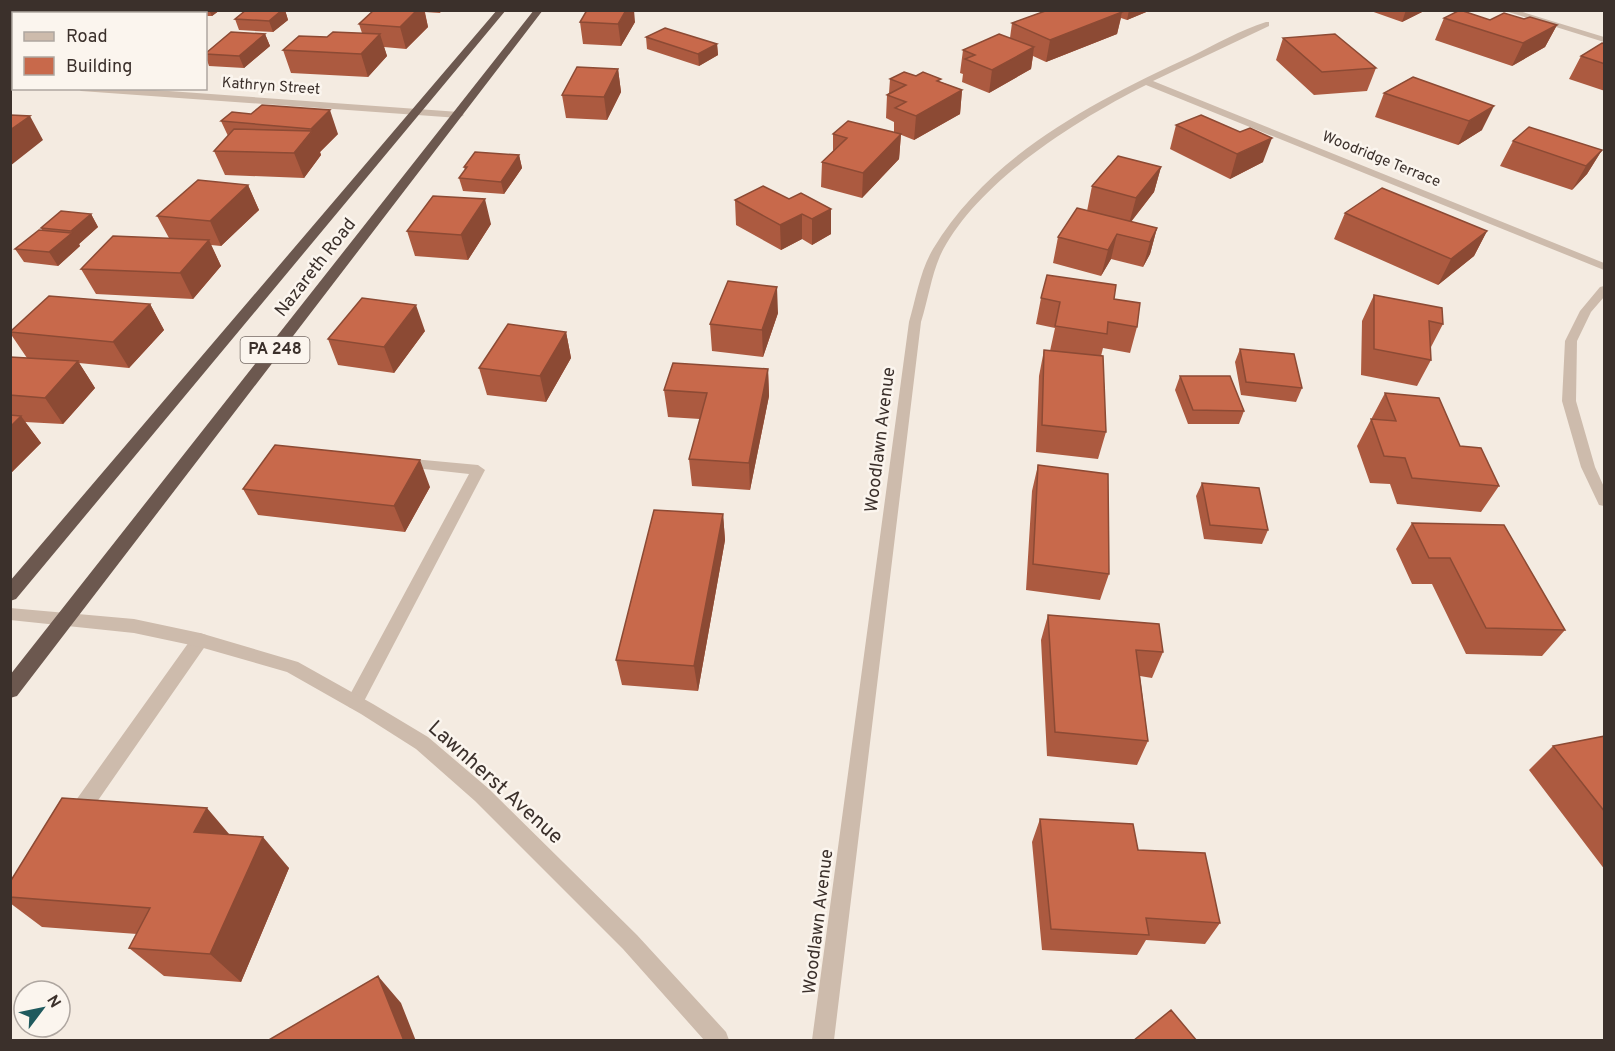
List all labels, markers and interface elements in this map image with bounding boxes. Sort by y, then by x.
legend [12,12,207,90]
text: Road [66,26,108,49]
text: Building [66,56,132,79]
street label: Kathryn Street [221,74,321,100]
street label: Woodridge Terrace [1319,128,1443,192]
street label: Nazareth Road [270,214,362,322]
road number: PA 248 [240,337,310,363]
street label: Woodlawn Avenue [861,366,901,514]
street label: Lawnherst Avenue [422,715,568,851]
street label: Woodlawn Avenue [799,848,839,996]
north arrow [12,979,72,1039]
text: N [41,992,65,1012]

